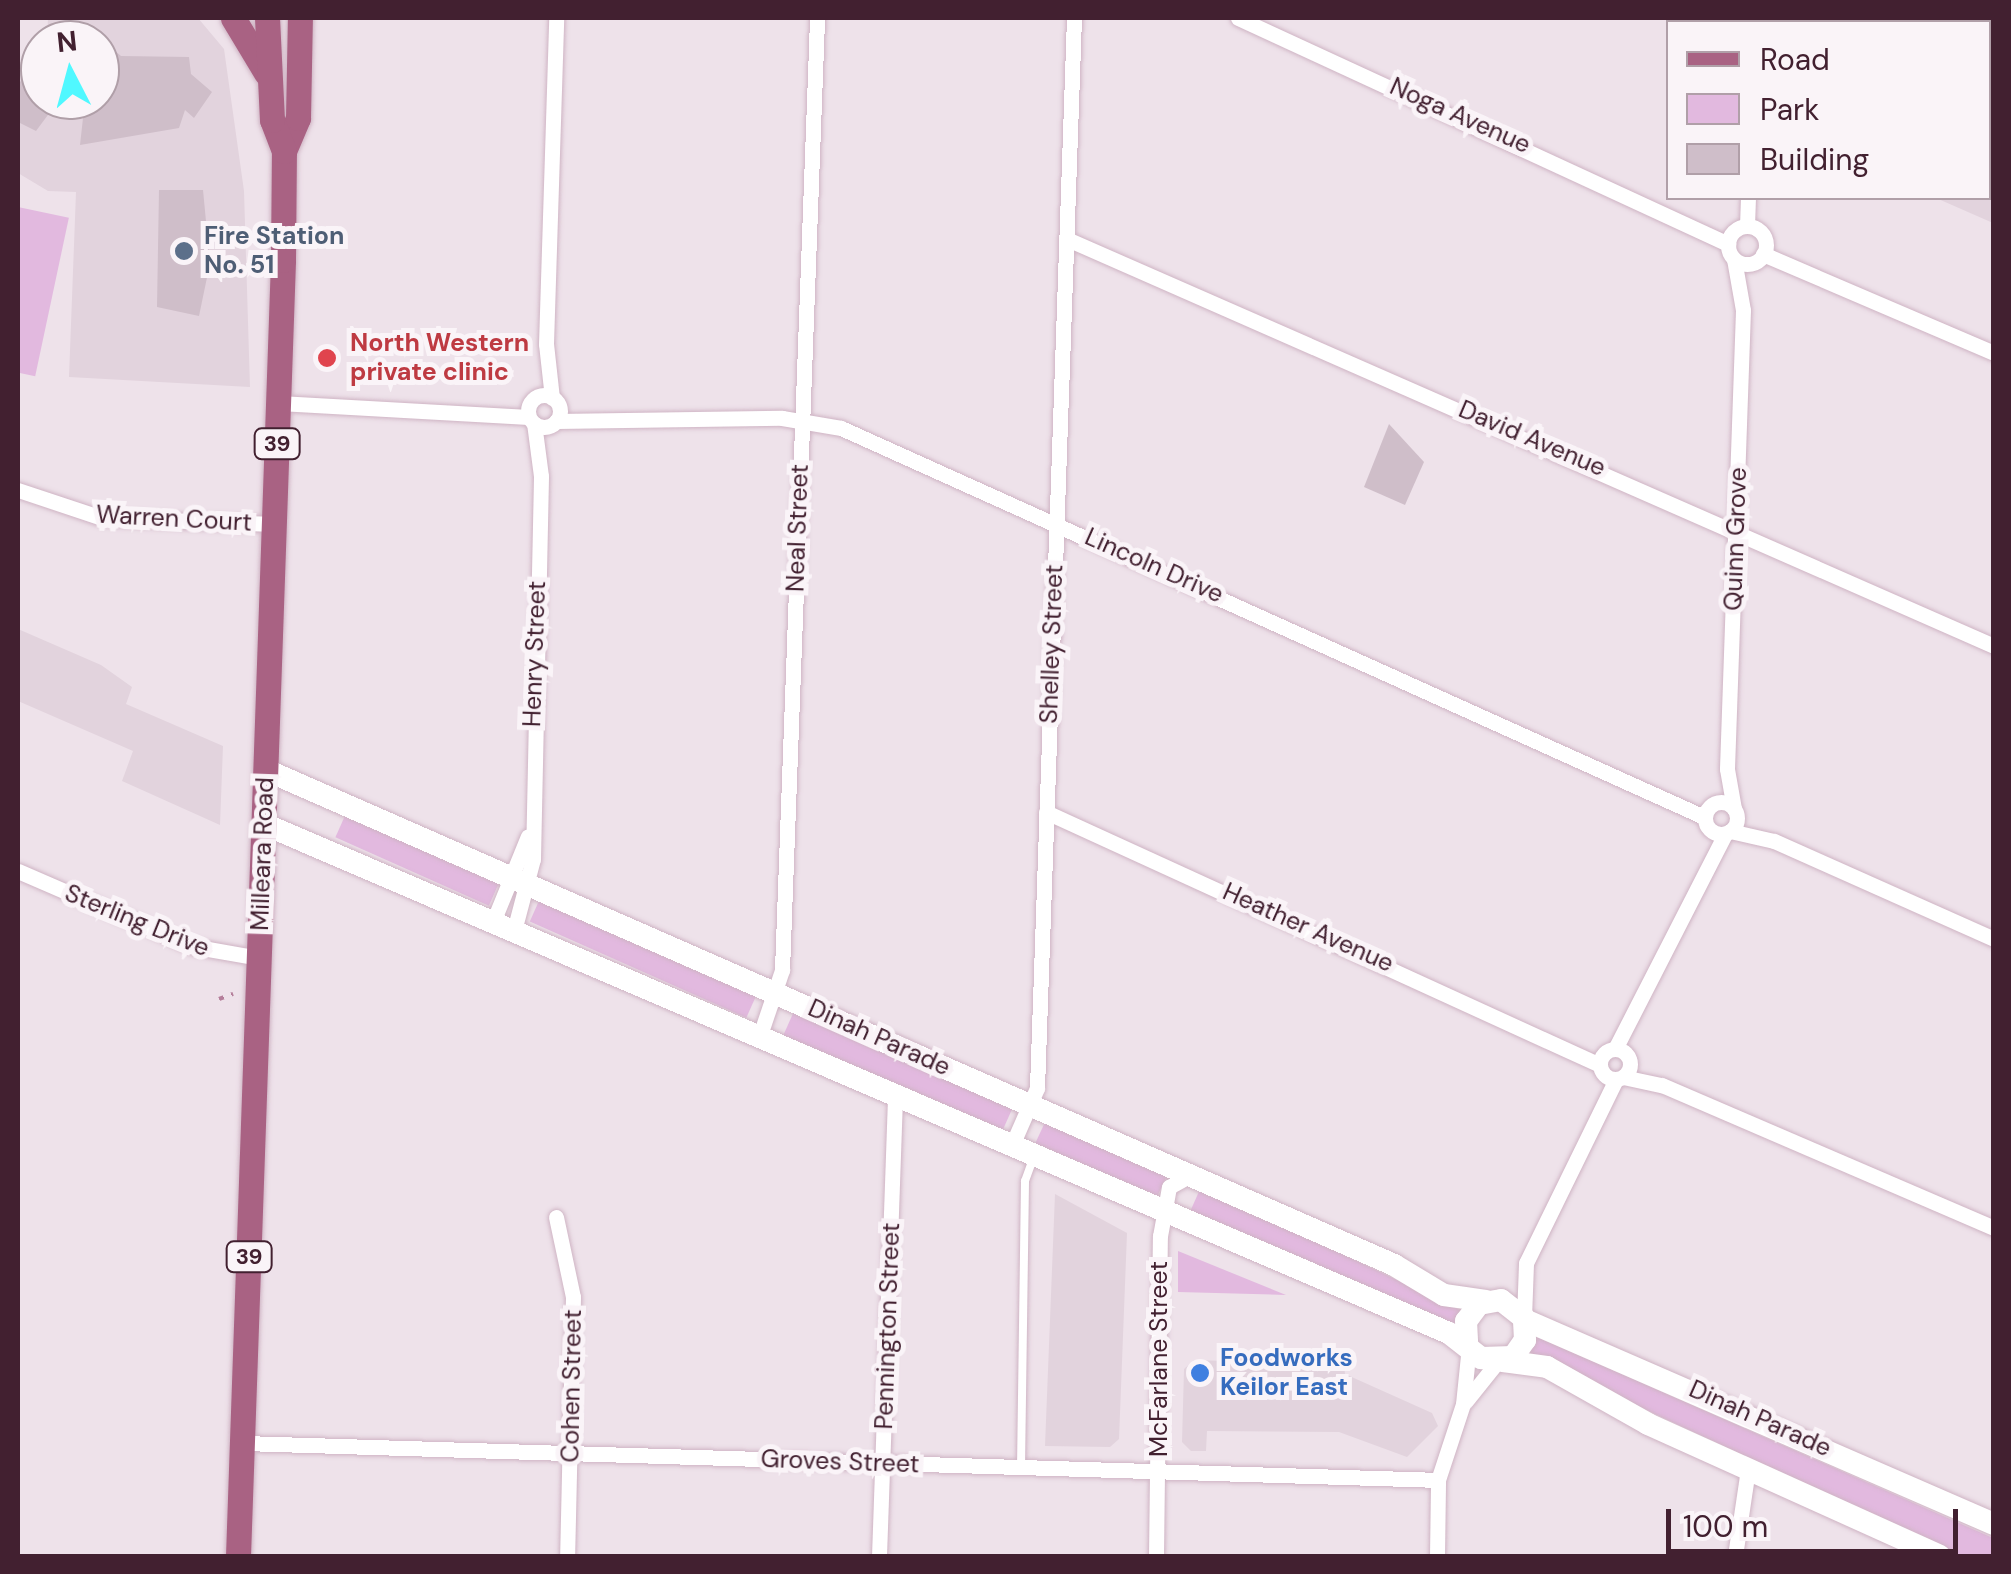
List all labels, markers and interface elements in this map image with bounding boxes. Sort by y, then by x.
north arrow [20,20,120,120]
legend [1666,20,1991,200]
text: N [55,22,79,61]
text: Road [1760,40,1830,79]
street label: Noga Avenue [1385,72,1535,160]
text: Park [1760,90,1819,129]
text: Building [1760,140,1869,179]
place label: Fire Station No. 51 [204,222,344,281]
marker: Fire Station No. 51 [173,240,195,262]
place label: North Western private clinic [350,329,529,388]
marker: North Western private clinic [314,345,340,371]
street label: David Avenue [1454,395,1610,483]
road number: 39 [252,427,302,461]
street label: Neal Street [781,463,815,593]
street label: Quinn Grove [1719,467,1753,611]
street label: Warren Court [95,500,253,538]
street label: Lincoln Drive [1080,522,1228,610]
street label: Shelley Street [1034,564,1070,724]
street label: Henry Street [517,580,553,728]
street label: Milleara Road [245,777,281,931]
street label: Heather Avenue [1218,877,1398,979]
street label: Sterling Drive [60,878,214,964]
street label: Dinah Parade [803,993,955,1083]
street label: Pennington Street [869,1222,907,1430]
road number: 39 [224,1240,274,1274]
street label: McFarlane Street [1144,1261,1174,1457]
street label: Cohen Street [556,1309,588,1463]
place label: Foodworks Keilor East [1220,1344,1353,1403]
marker: Foodworks Keilor East [1189,1362,1211,1384]
street label: Dinah Parade [1684,1374,1836,1464]
street label: Groves Street [760,1444,920,1480]
scale bar [1671,1489,1964,1551]
text: 100 m [1683,1507,1768,1546]

